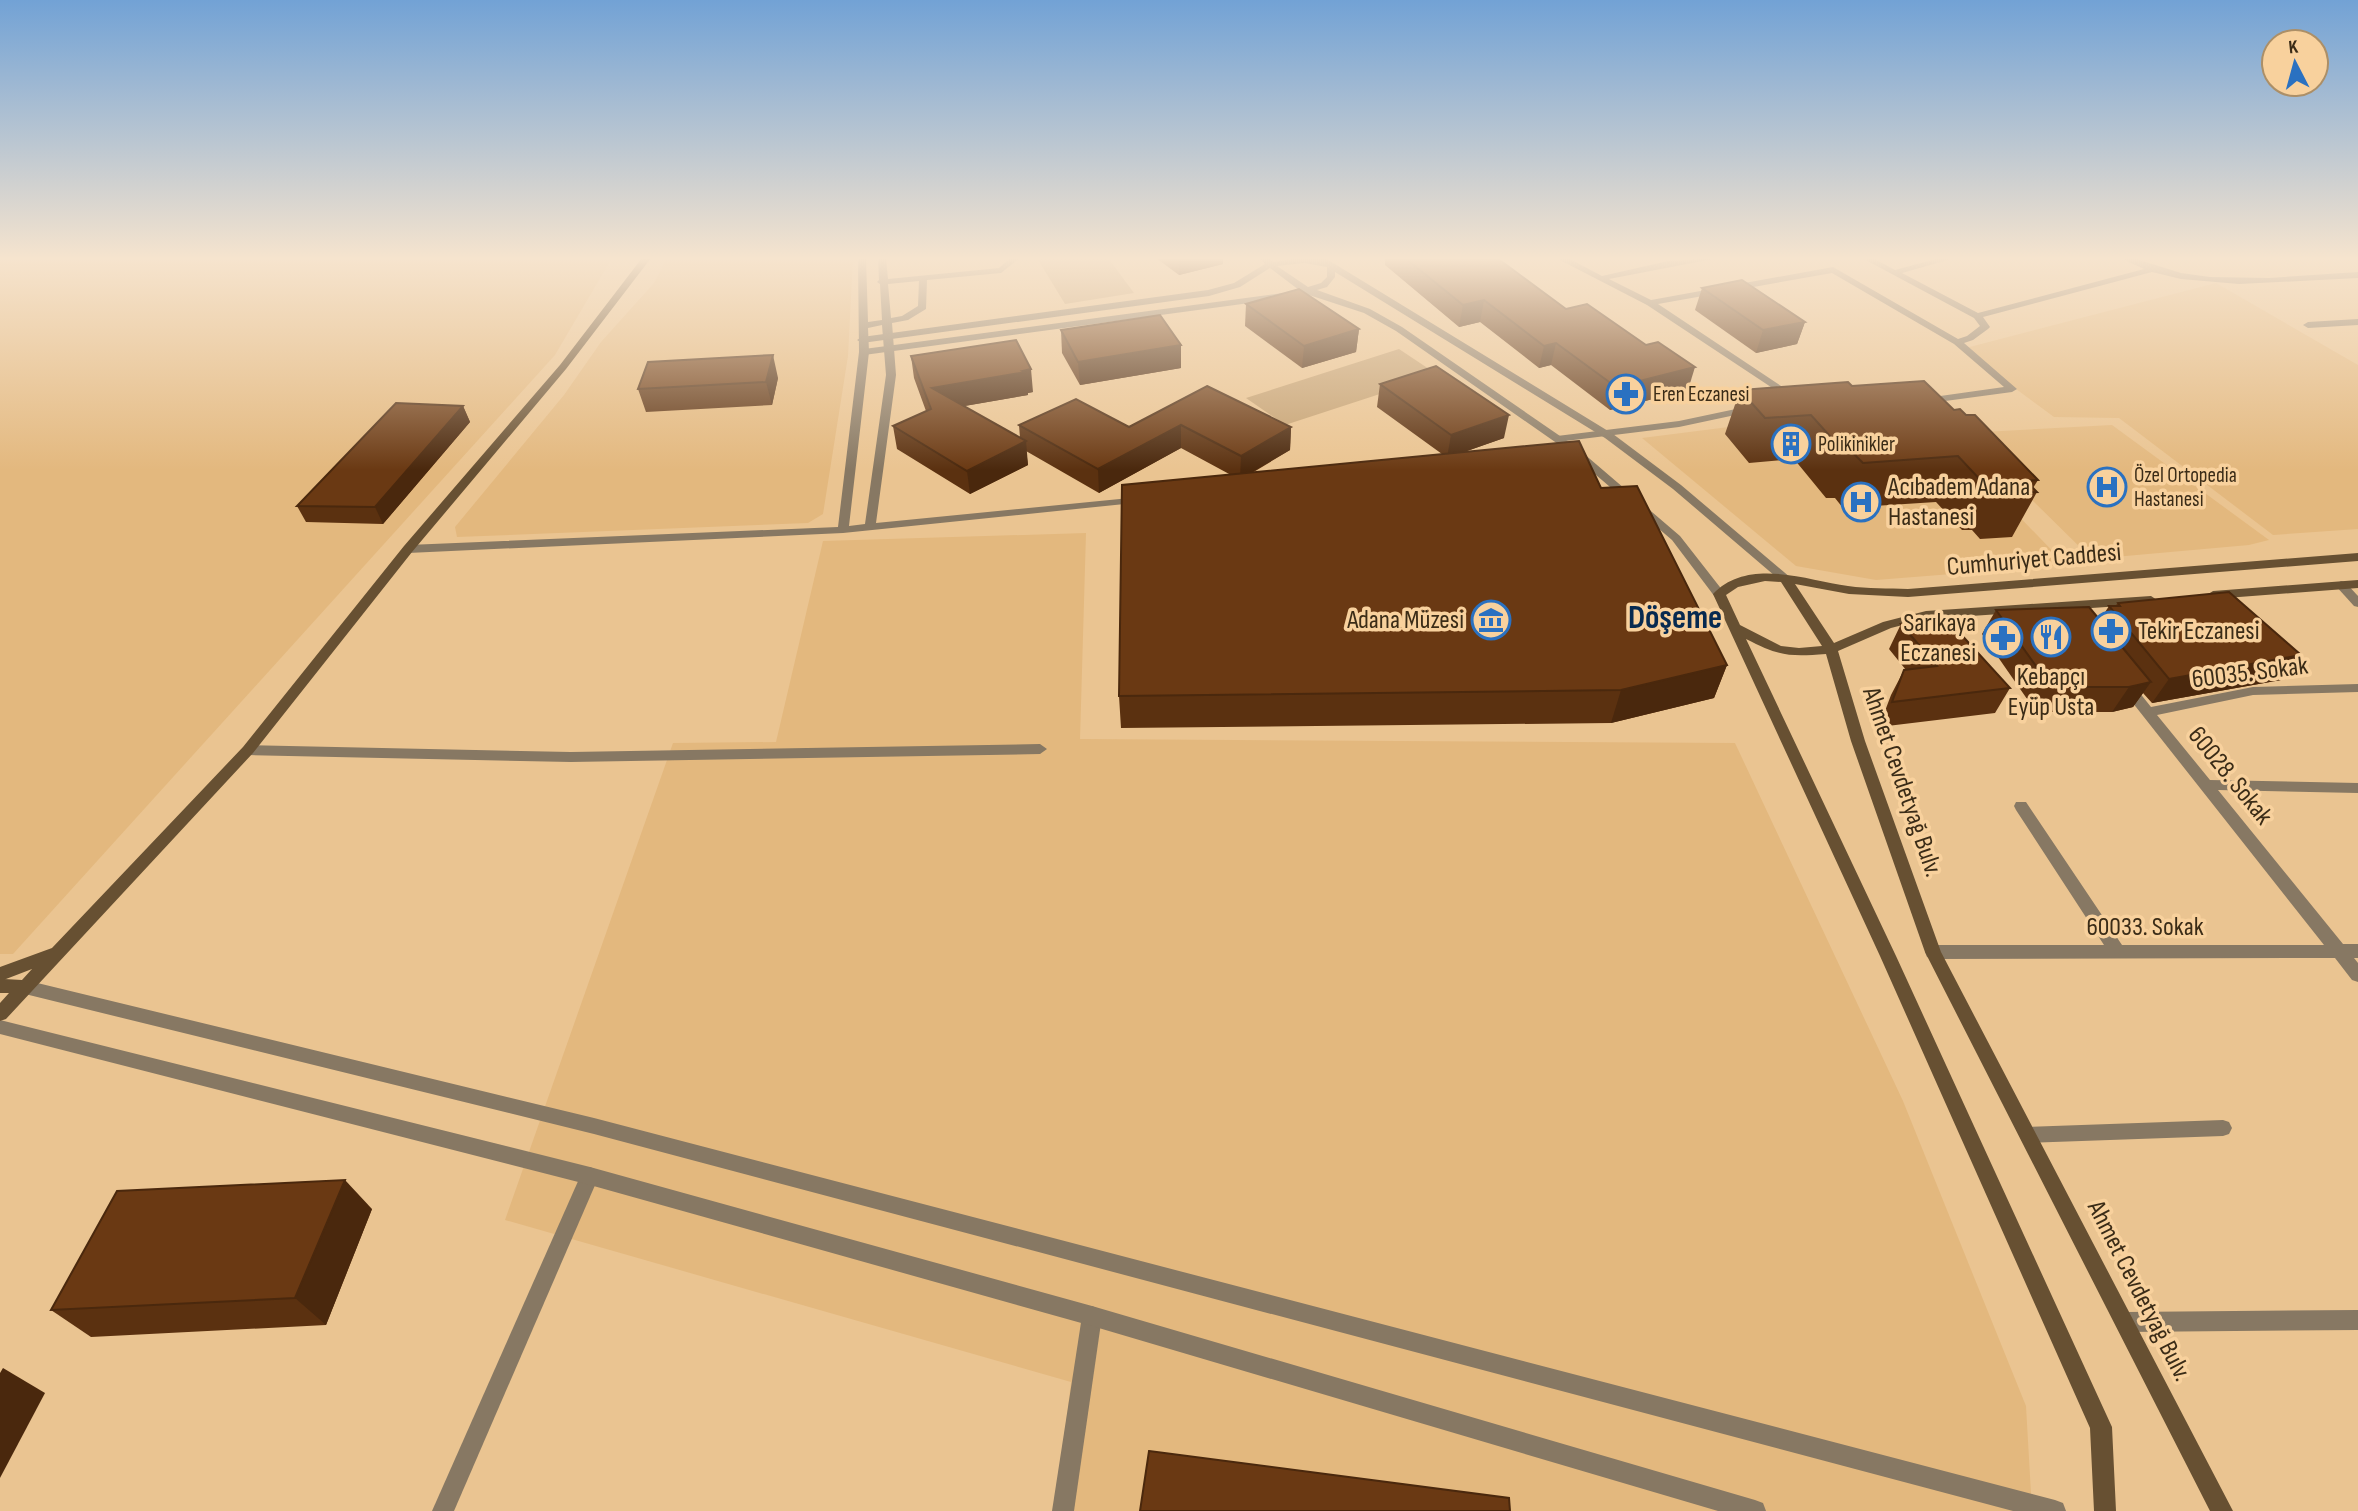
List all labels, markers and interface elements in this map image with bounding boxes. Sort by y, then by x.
north arrow [2260,28,2330,98]
text: K [2288,36,2300,60]
pharmacy icon: Eren Eczanesi [1605,373,1647,415]
place label: Eren Eczanesi [1653,382,1749,407]
building icon: Polikinikler [1770,423,1812,465]
place label: Polikinikler [1818,432,1895,457]
place label: Özel Ortopedia Hastanesi [2134,463,2237,512]
hospital icon: Özel Ortopedia Hastanesi [2086,466,2128,508]
place label: Acıbadem Adana Hastanesi [1887,472,2030,533]
hospital icon: Acıbadem Adana Hastanesi [1840,481,1882,523]
street label: Cumhuriyet Caddesi [1945,537,2123,583]
district label: Döşeme [1628,598,1722,638]
museum icon: Adana Müzesi [1470,599,1512,641]
place label: Adana Müzesi [1346,605,1464,636]
place label: Sarıkaya Eczanesi [1900,608,1976,669]
pharmacy icon: Tekir Eczanesi [2090,610,2132,652]
restaurant icon: Kebapçı Eyüp Usta [2030,616,2072,658]
place label: Tekir Eczanesi [2138,616,2260,647]
pharmacy icon: Sarıkaya Eczanesi [1982,617,2024,659]
street label: 60035. Sokak [2190,650,2310,695]
place label: Kebapçı Eyüp Usta [2008,662,2094,723]
street label: Ahmet Cevdetyağ Bulv. [1855,682,1949,881]
street label: 60028. Sokak [2181,721,2279,831]
street label: 60033. Sokak [2086,912,2204,943]
street label: Ahmet Cevdetyağ Bulv. [2080,1195,2198,1386]

